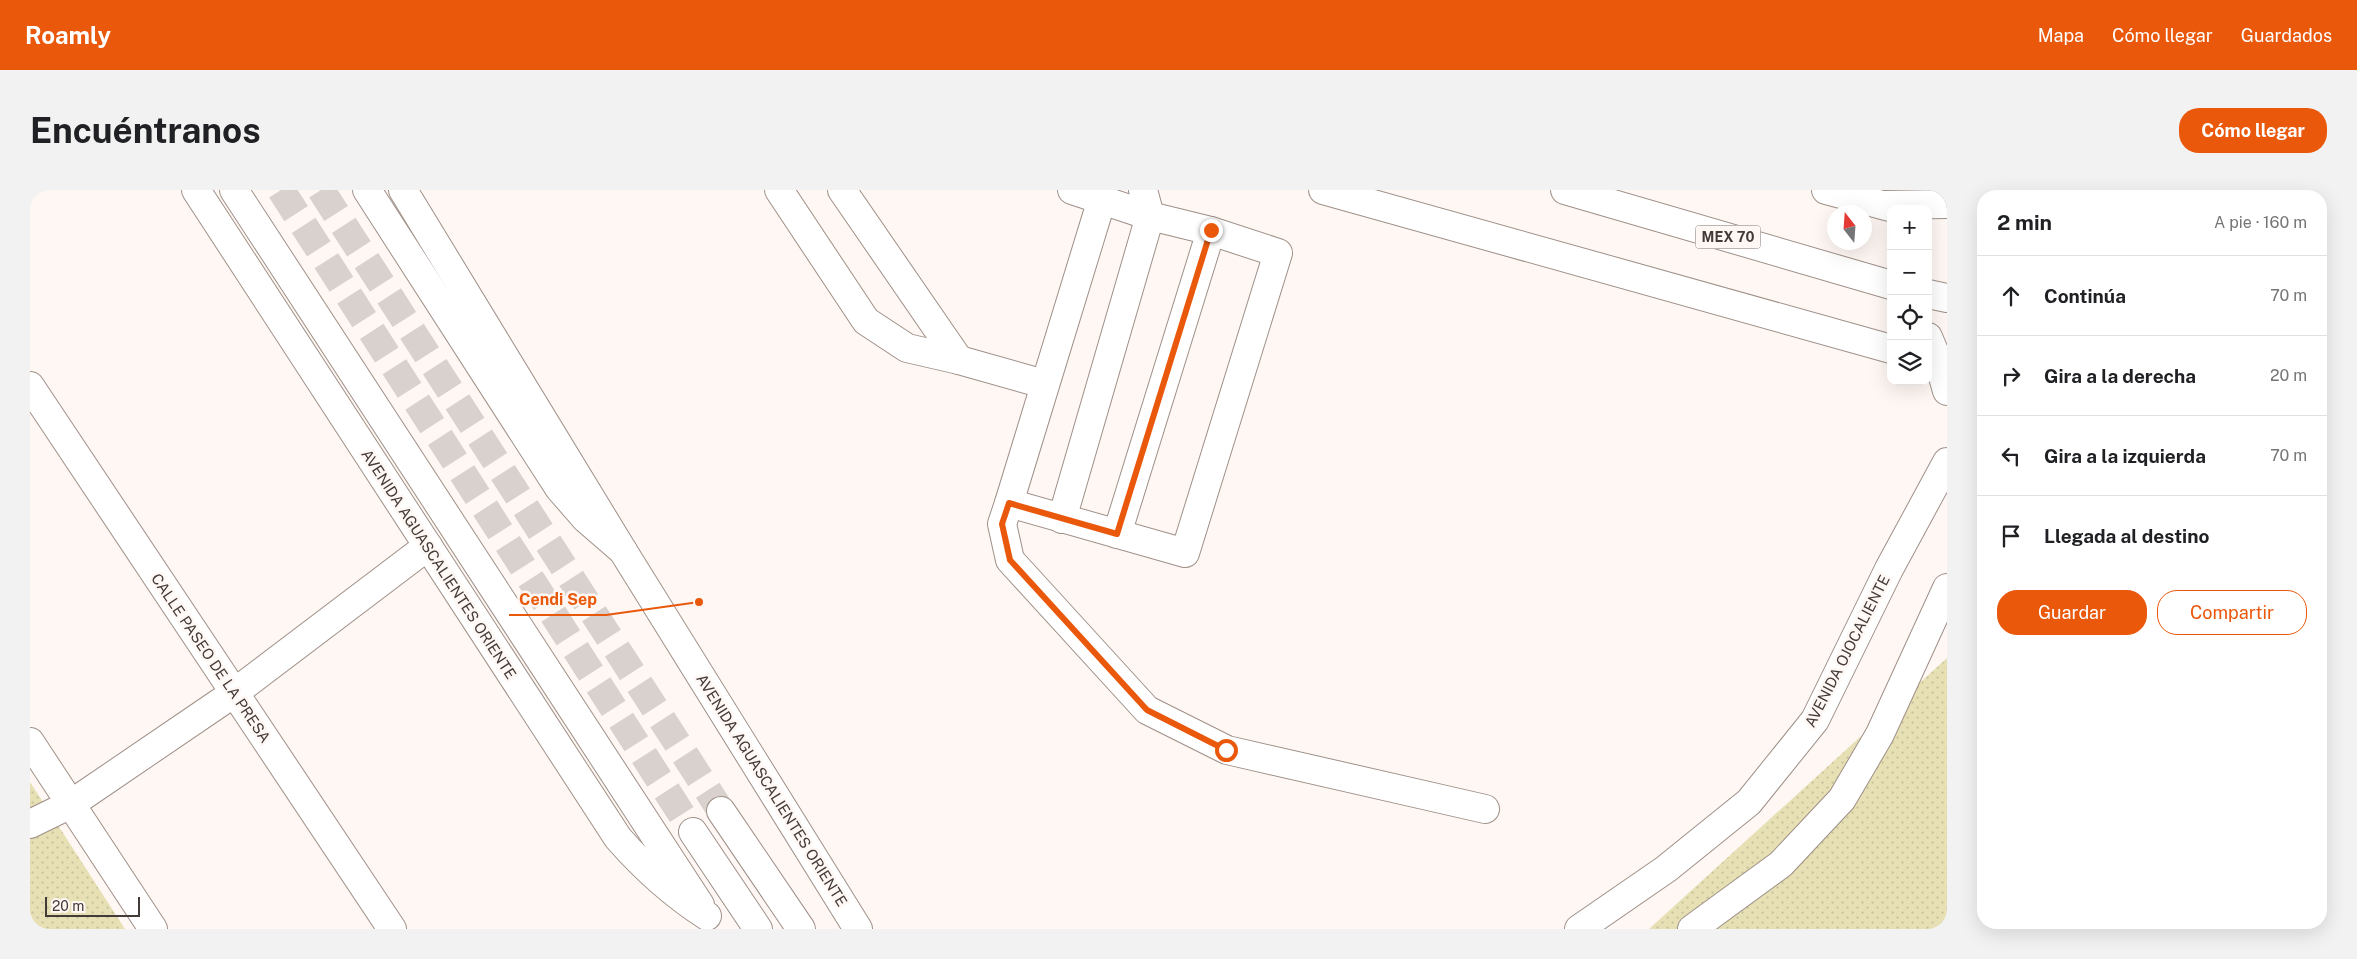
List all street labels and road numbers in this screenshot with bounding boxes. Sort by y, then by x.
road number: MEX 70 [1696,226,1760,248]
street label: AVENIDA AGUASCALIENTES ORIENTE [358,446,520,682]
street label: CALLE PASEO DE LA PRESA [148,570,274,746]
street label: AVENIDA OJOCALIENTE [1801,572,1893,730]
street label: AVENIDA AGUASCALIENTES ORIENTE [693,671,851,909]

